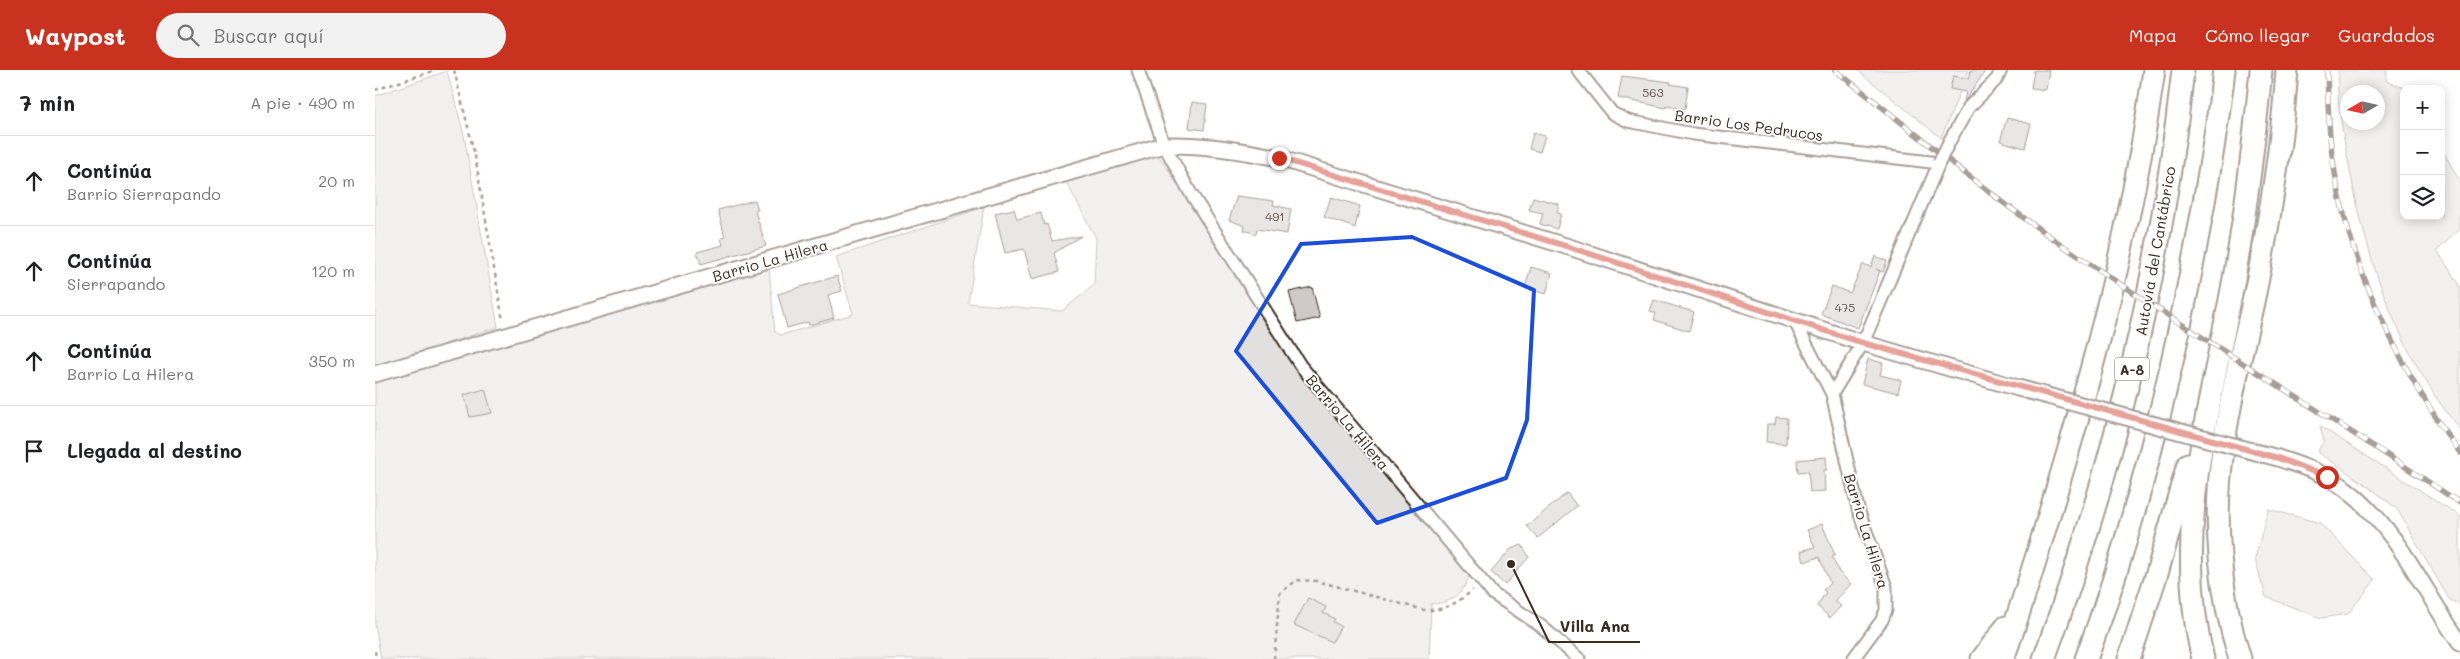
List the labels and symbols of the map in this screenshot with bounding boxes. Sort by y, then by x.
house number: 563 [1642,84,1664,100]
north arrow [2340,85,2385,130]
street label: Barrio Los Pedrucos [1674,105,1824,145]
route end [1268,147,1291,170]
street label: Autovía del Cantábrico [2130,165,2180,337]
house number: 491 [1265,208,1285,224]
street label: Barrio La Hilera [710,234,830,286]
house number: 475 [1835,299,1855,315]
road number: A-8 [2115,358,2149,380]
street label: Barrio La Hilera [1302,370,1394,474]
route start [2316,466,2339,489]
street label: Barrio La Hilera [1840,471,1894,591]
callout: Villa Ana [1549,611,1640,642]
text: Villa Ana [1560,615,1630,636]

